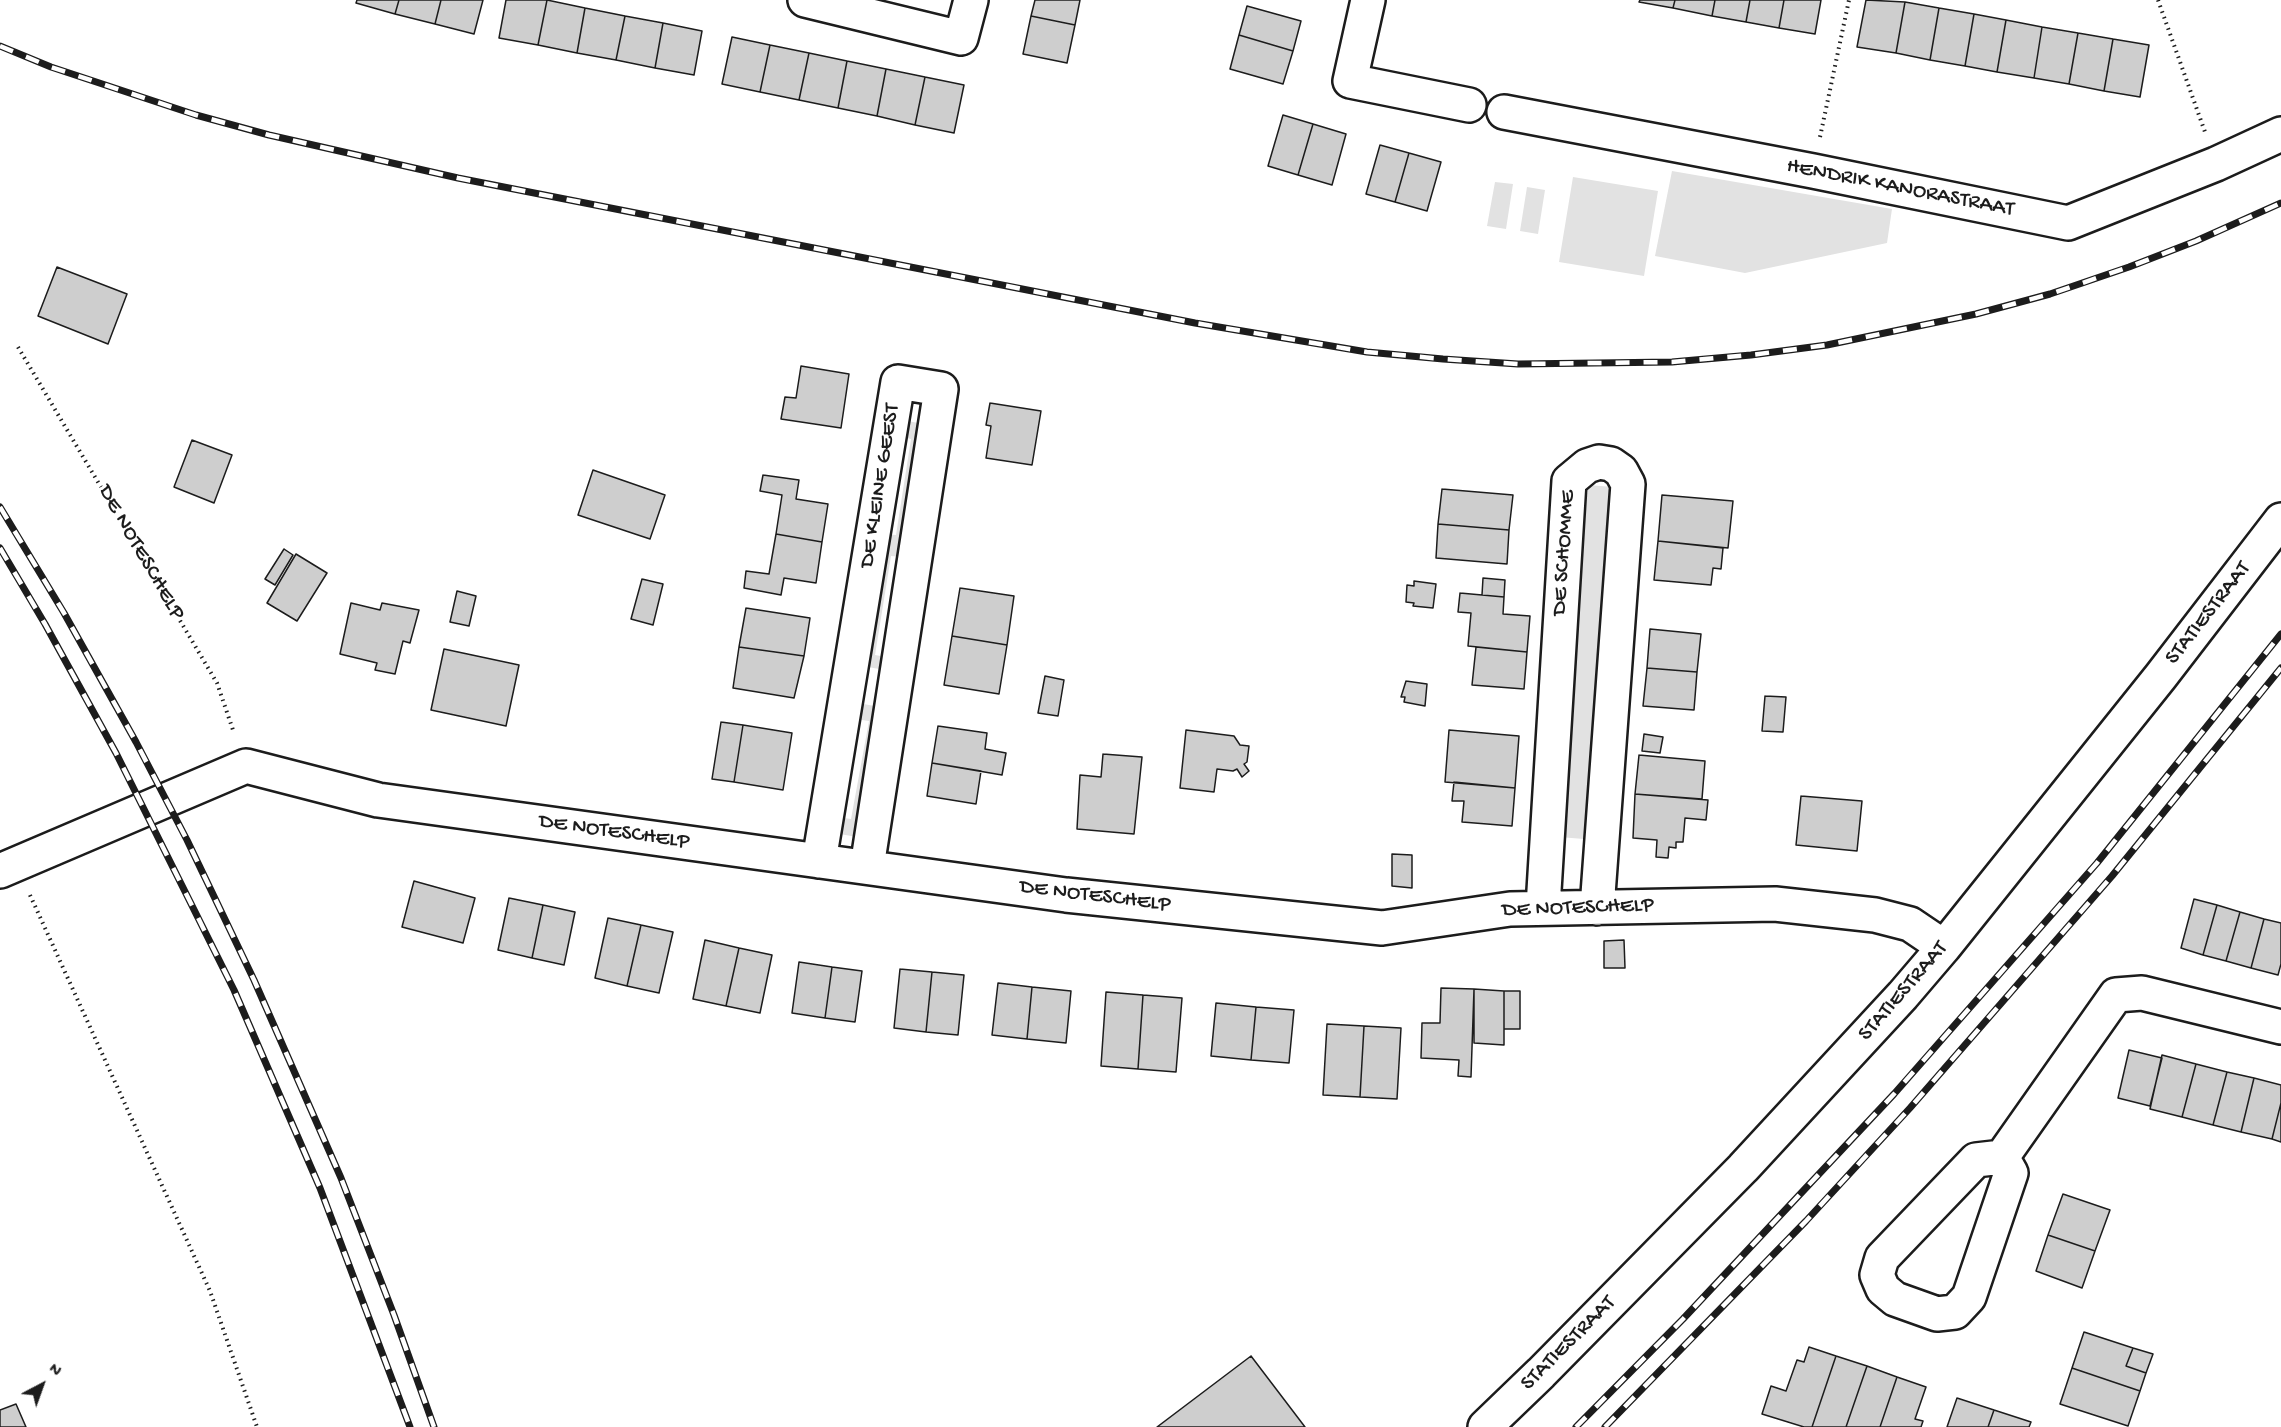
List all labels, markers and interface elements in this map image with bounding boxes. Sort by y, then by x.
street label: HENDRIK KANORASTRAAT [1784,154,2016,224]
street label: DE KLEINE GEEST [855,402,907,570]
street label: DE NOTESCHELP [91,481,189,625]
street label: DE SCHOMME [1547,490,1583,616]
street label: STATIESTRAAT [2161,557,2257,671]
street label: DE NOTESCHELP [537,809,691,857]
street label: DE NOTESCHELP [1018,875,1172,919]
street label: DE NOTESCHELP [1502,893,1654,925]
street label: STATIESTRAAT [1853,937,1955,1047]
street label: STATIESTRAAT [1516,1291,1622,1397]
north arrow [12,1355,72,1415]
text: N [44,1360,64,1382]

